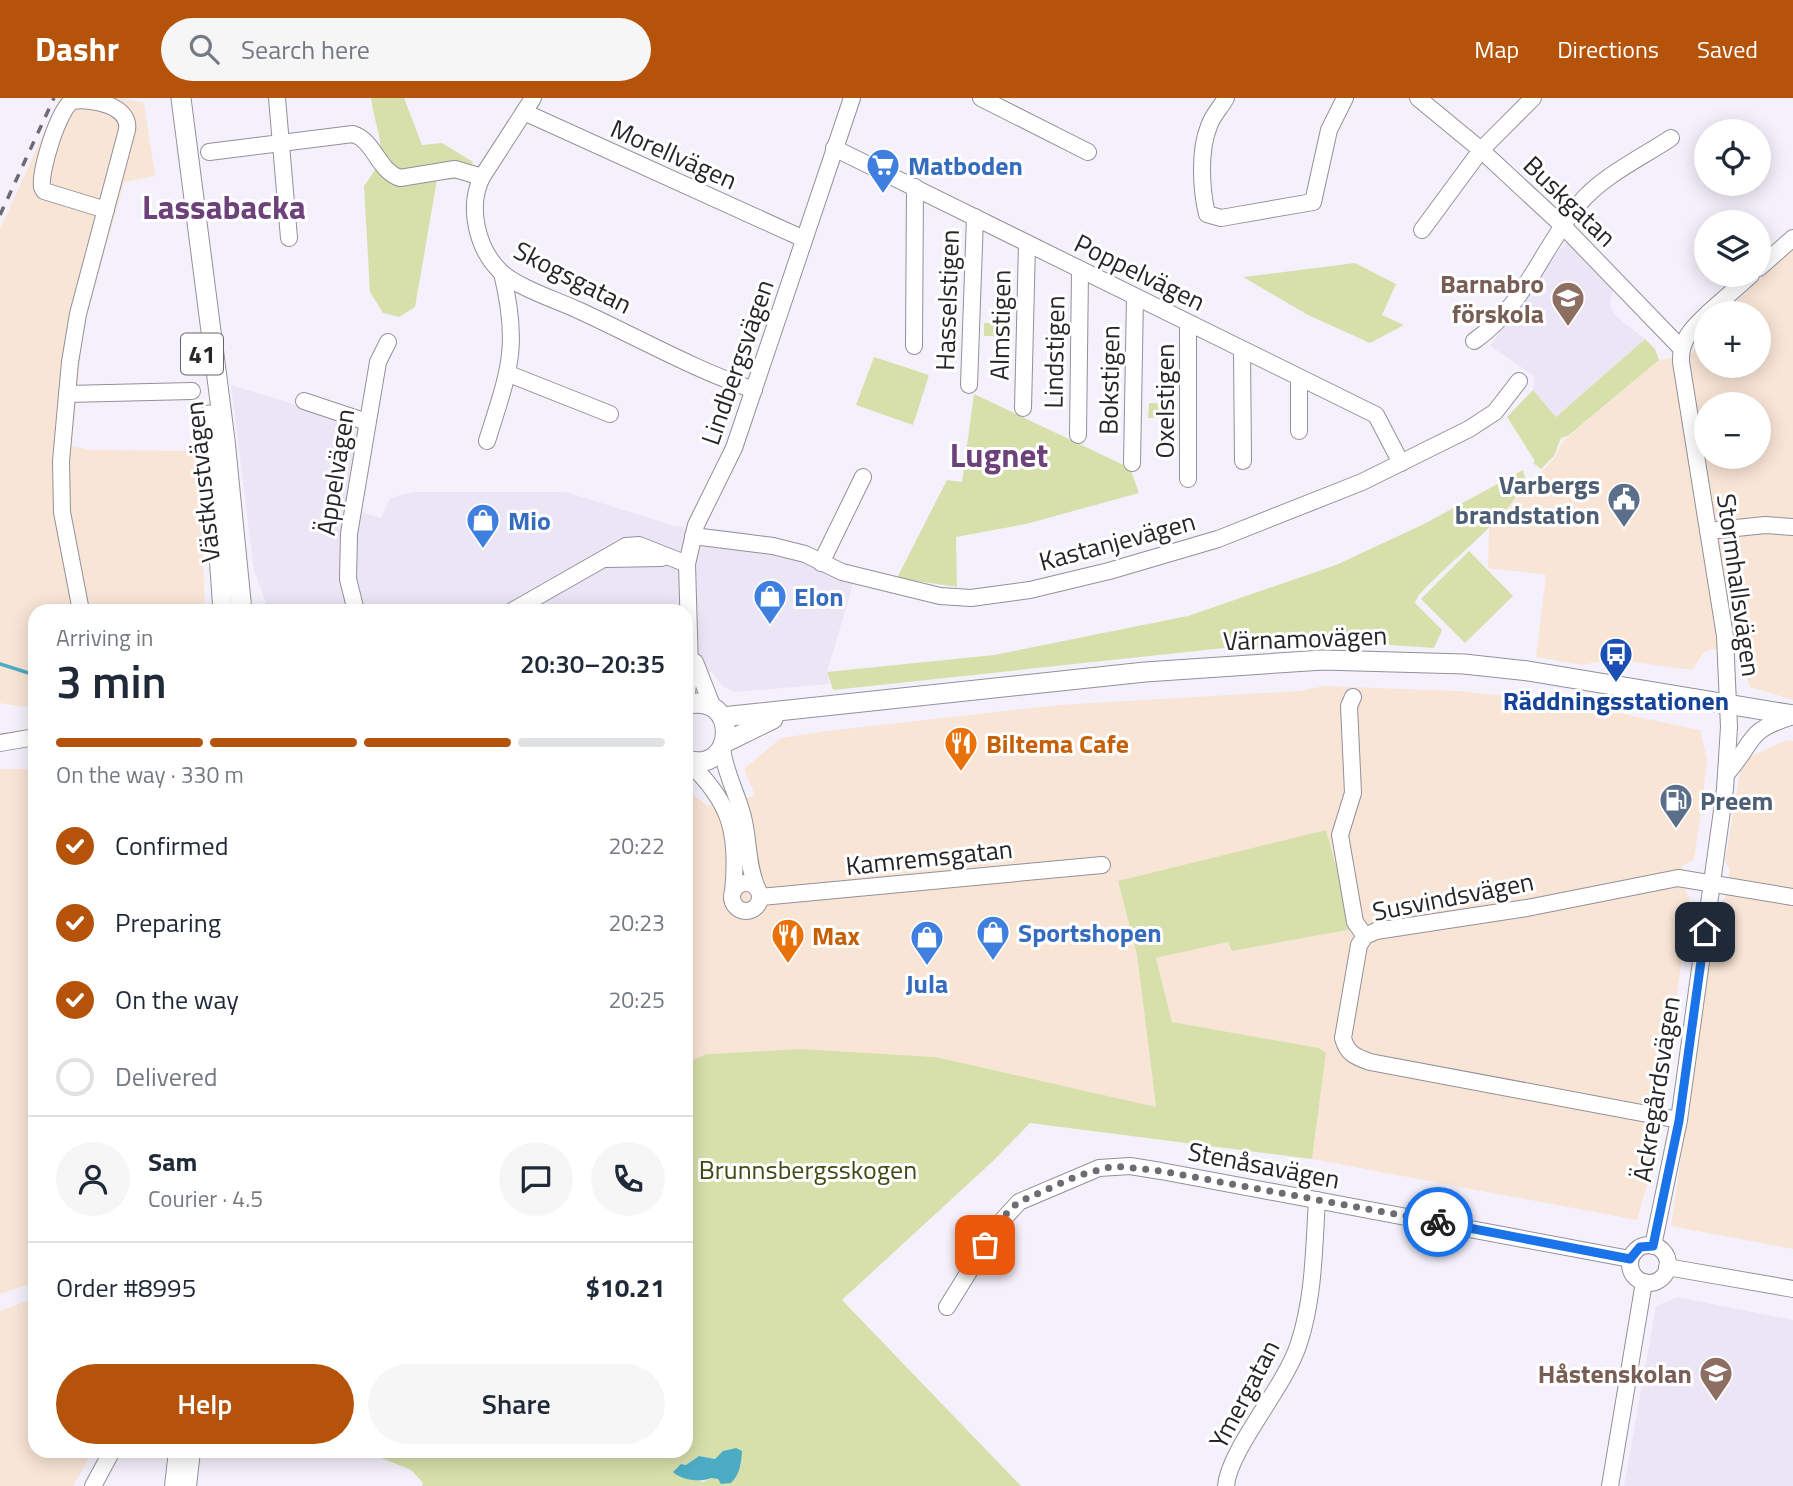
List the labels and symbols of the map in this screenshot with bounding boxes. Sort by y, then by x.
street label: Morellvägen [604,109,744,199]
supermarket icon: Matboden [864,146,902,195]
place label: Matboden [908,146,1023,185]
street label: Buskgatan [1515,146,1625,256]
district label: Lassabacka [142,182,306,232]
street label: Poppelvägen [1068,223,1212,321]
street label: Hasselstigen [925,229,969,371]
street label: Skogsgatan [507,231,639,323]
place label: Barnabro förskola [1440,264,1544,333]
street label: Almstigen [980,269,1020,381]
street label: Lindbergsvägen [690,274,784,450]
school or university icon: Barnabro förskola [1549,279,1587,328]
street label: Lindstigen [1034,295,1074,409]
street label: Bokstigen [1089,325,1129,435]
road number: 41 [181,333,223,374]
street label: Oxelstigen [1145,343,1184,459]
street label: Västkustvägen [174,399,230,565]
street label: Äppelvägen [306,406,364,538]
district label: Lugnet [950,430,1048,480]
place label: Varbergs brandstation [1455,465,1600,534]
public building icon: Varbergs brandstation [1605,480,1643,529]
street label: Stormhallsvägen [1707,491,1771,679]
shop icon: Mio [464,501,502,550]
place label: Mio [508,501,551,540]
street label: Kastanjevägen [1034,501,1200,581]
shop icon: Elon [751,577,789,626]
place label: Elon [794,577,844,616]
street label: Värnamovägen [1222,616,1388,660]
bus stop icon: Räddningsstationen [1597,635,1635,684]
place label: Räddningsstationen [1503,681,1729,720]
restaurant icon: Biltema Cafe [942,724,980,773]
place label: Biltema Cafe [986,724,1129,763]
fuel station icon: Preem [1657,781,1695,830]
place label: Preem [1700,781,1773,820]
street label: Kamremsgatan [844,829,1014,885]
street label: Susvindsvägen [1369,861,1537,931]
pin [1675,902,1735,962]
shop icon: Sportshopen [974,913,1012,962]
place label: Sportshopen [1018,913,1162,952]
restaurant icon: Max [769,916,807,965]
place label: Max [812,916,860,955]
shop icon: Jula [908,918,946,967]
place label: Jula [906,964,948,1003]
street label: Äckregårdsvägen [1622,993,1690,1185]
street label: Stenåsavägen [1185,1131,1343,1199]
park label: Brunnsbergsskogen [699,1150,917,1189]
courier [1403,1187,1473,1257]
pin [955,1215,1015,1275]
street label: Ymergatan [1199,1332,1289,1456]
place label: Håstenskolan [1538,1354,1692,1393]
school or university icon: Håstenskolan [1697,1354,1735,1403]

